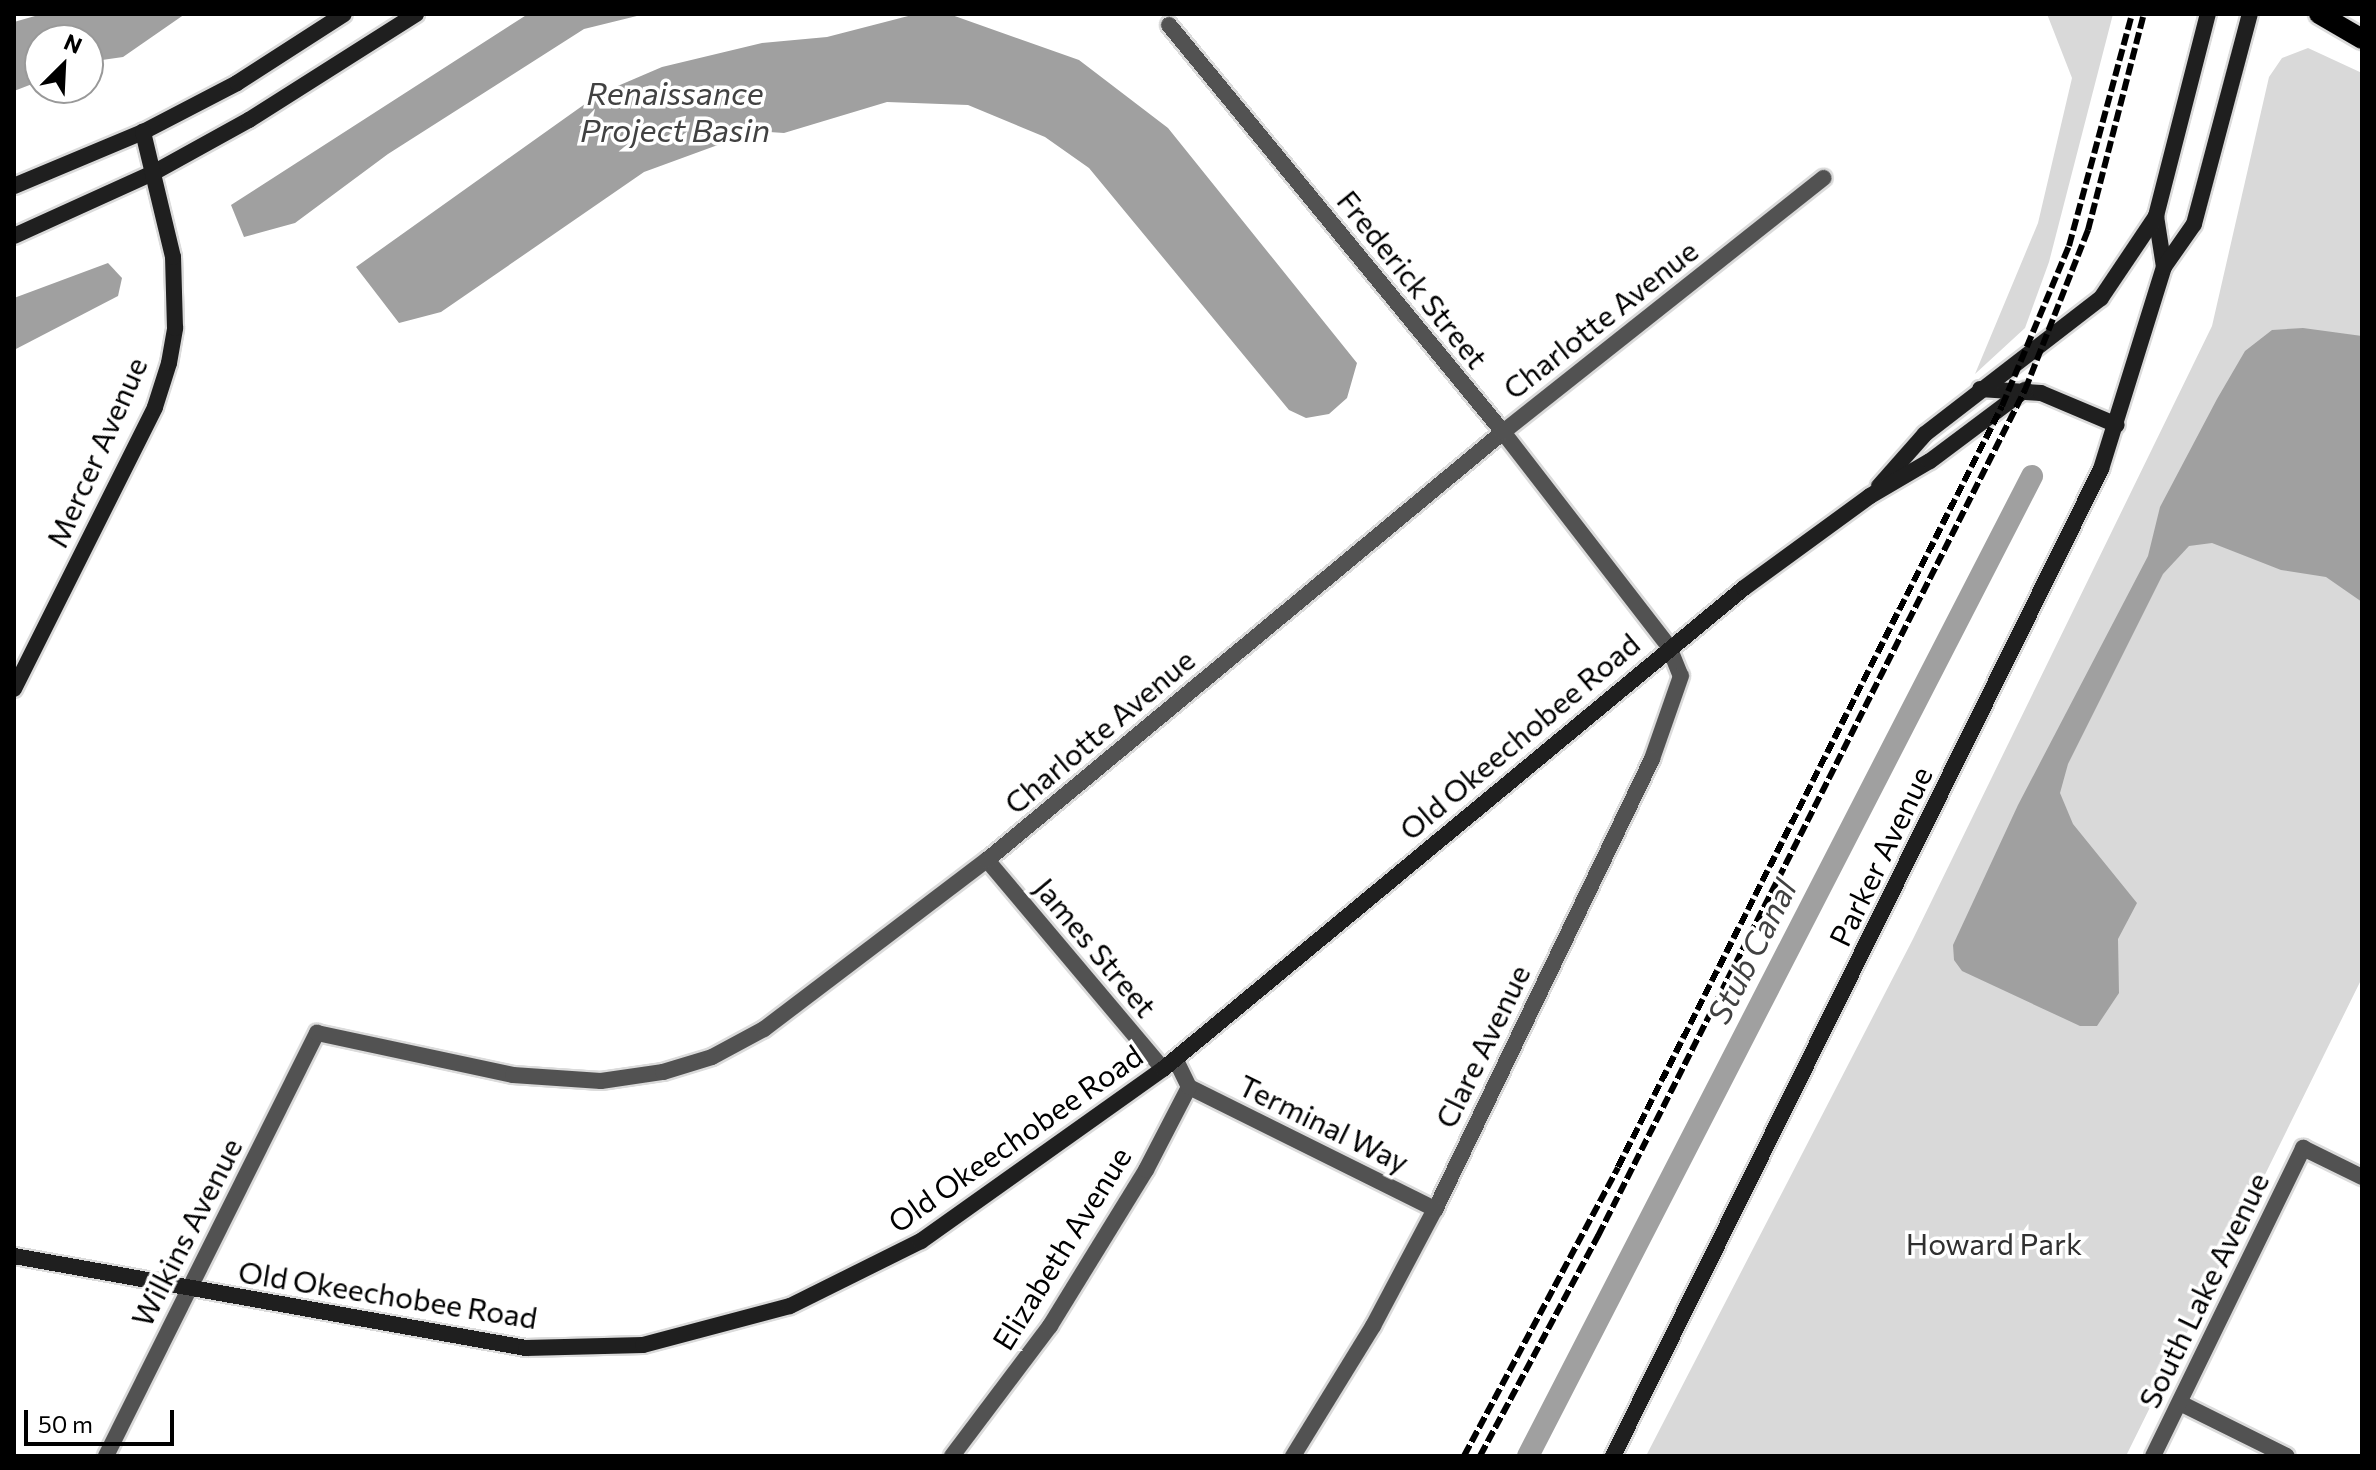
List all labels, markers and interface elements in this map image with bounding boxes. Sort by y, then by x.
north arrow [24,24,104,104]
text: N [60,28,86,59]
water label: Renaissance Project Basin [580,74,770,149]
street label: Frederick Street [1330,183,1496,375]
street label: Charlotte Avenue [1496,232,1704,406]
street label: Mercer Avenue [38,351,154,553]
street label: Old Okeechobee Road [1392,625,1646,847]
street label: Charlotte Avenue [997,641,1201,821]
street label: Parker Avenue [1821,760,1939,952]
street label: James Street [1027,870,1165,1024]
water label: Stub Canal [1698,873,1804,1029]
street label: Clare Avenue [1427,959,1537,1133]
street label: Old Okeechobee Road [881,1037,1149,1239]
street label: Terminal Way [1233,1066,1415,1180]
street label: Wilkins Avenue [123,1132,249,1332]
street label: Elizabeth Avenue [984,1140,1138,1356]
street label: South Lake Avenue [2130,1166,2276,1414]
park label: Howard Park [1906,1225,2082,1261]
street label: Old Okeechobee Road [236,1253,540,1335]
scale bar [28,1394,178,1444]
text: 50 m [38,1409,93,1438]

